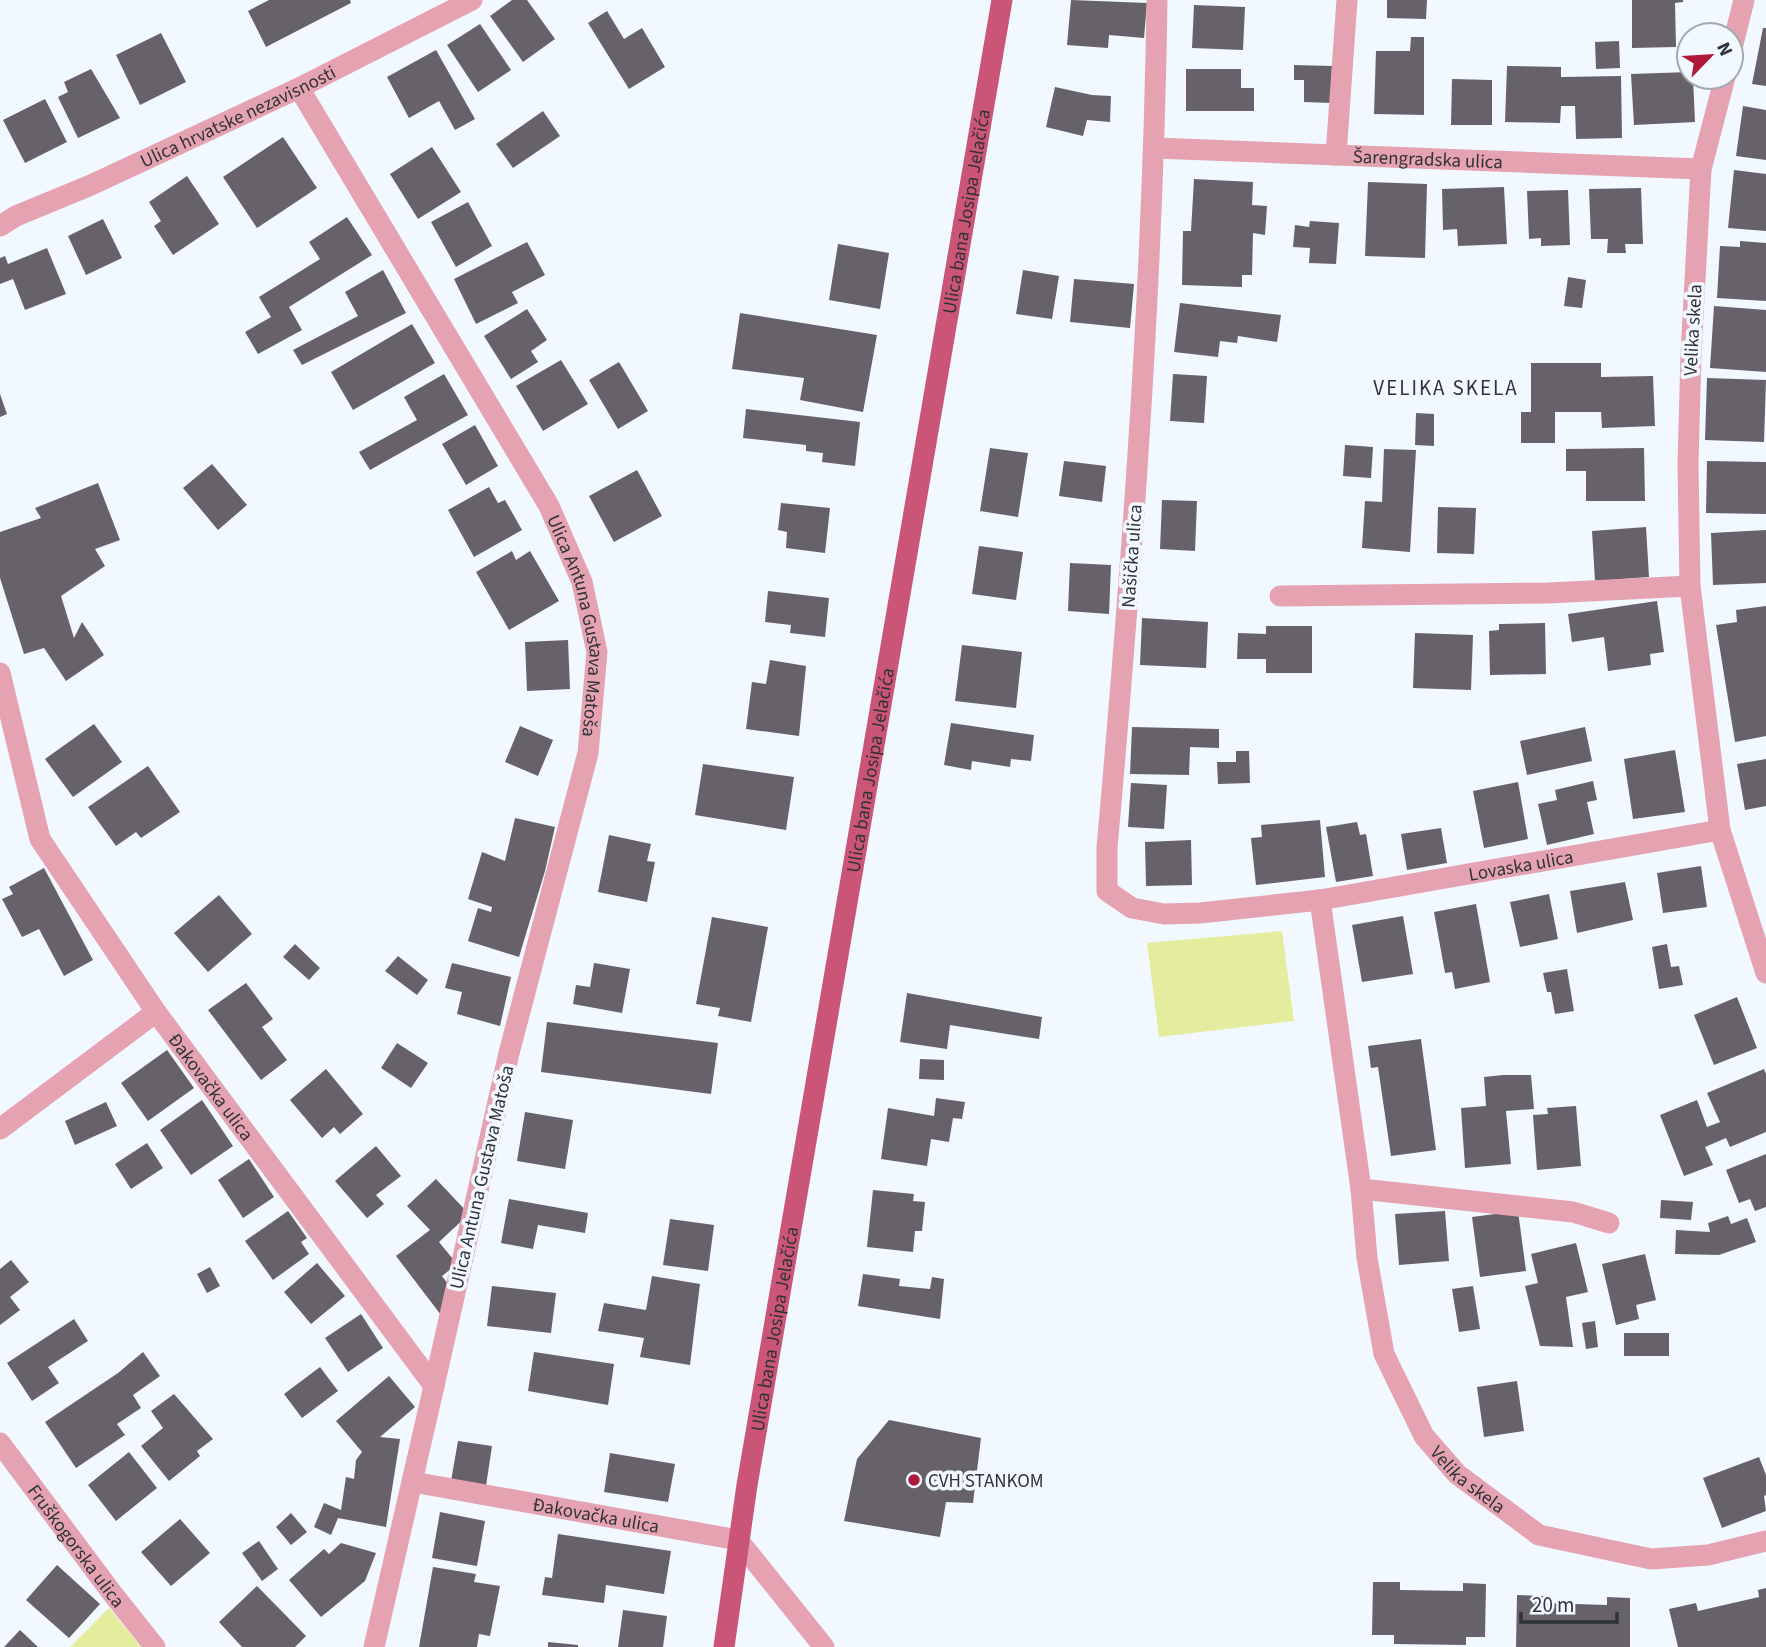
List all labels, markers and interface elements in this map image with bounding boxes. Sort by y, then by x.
north arrow [1675,21,1745,91]
text: N [1709,38,1739,61]
street label: Ulica hrvatske nezavisnosti [136,60,341,175]
street label: Ulica bana Josipa Jelačića [936,107,998,316]
street label: Šarengradska ulica [1352,144,1503,176]
street label: Velika skela [1678,283,1709,377]
district label: VELIKA SKELA [1373,373,1519,403]
street label: Našička ulica [1115,503,1150,609]
street label: Ulica Antuna Gustava Matoša [539,511,609,738]
street label: Ulica bana Josipa Jelačića [840,666,902,875]
street label: Lovaska ulica [1467,844,1575,889]
street label: Đakovačka ulica [161,1028,259,1147]
street label: Ulica Antuna Gustava Matoša [444,1063,521,1292]
street label: Ulica bana Josipa Jelačića [744,1225,806,1434]
street label: Velika skela [1423,1440,1511,1521]
place label: CVH STANKOM [928,1468,1044,1495]
marker: CVH STANKOM [906,1472,922,1488]
street label: Fruškogorska ulica [20,1479,131,1614]
street label: Đakovačka ulica [530,1492,661,1541]
scale bar [1521,1580,1617,1624]
text: 20 m [1532,1590,1574,1620]

